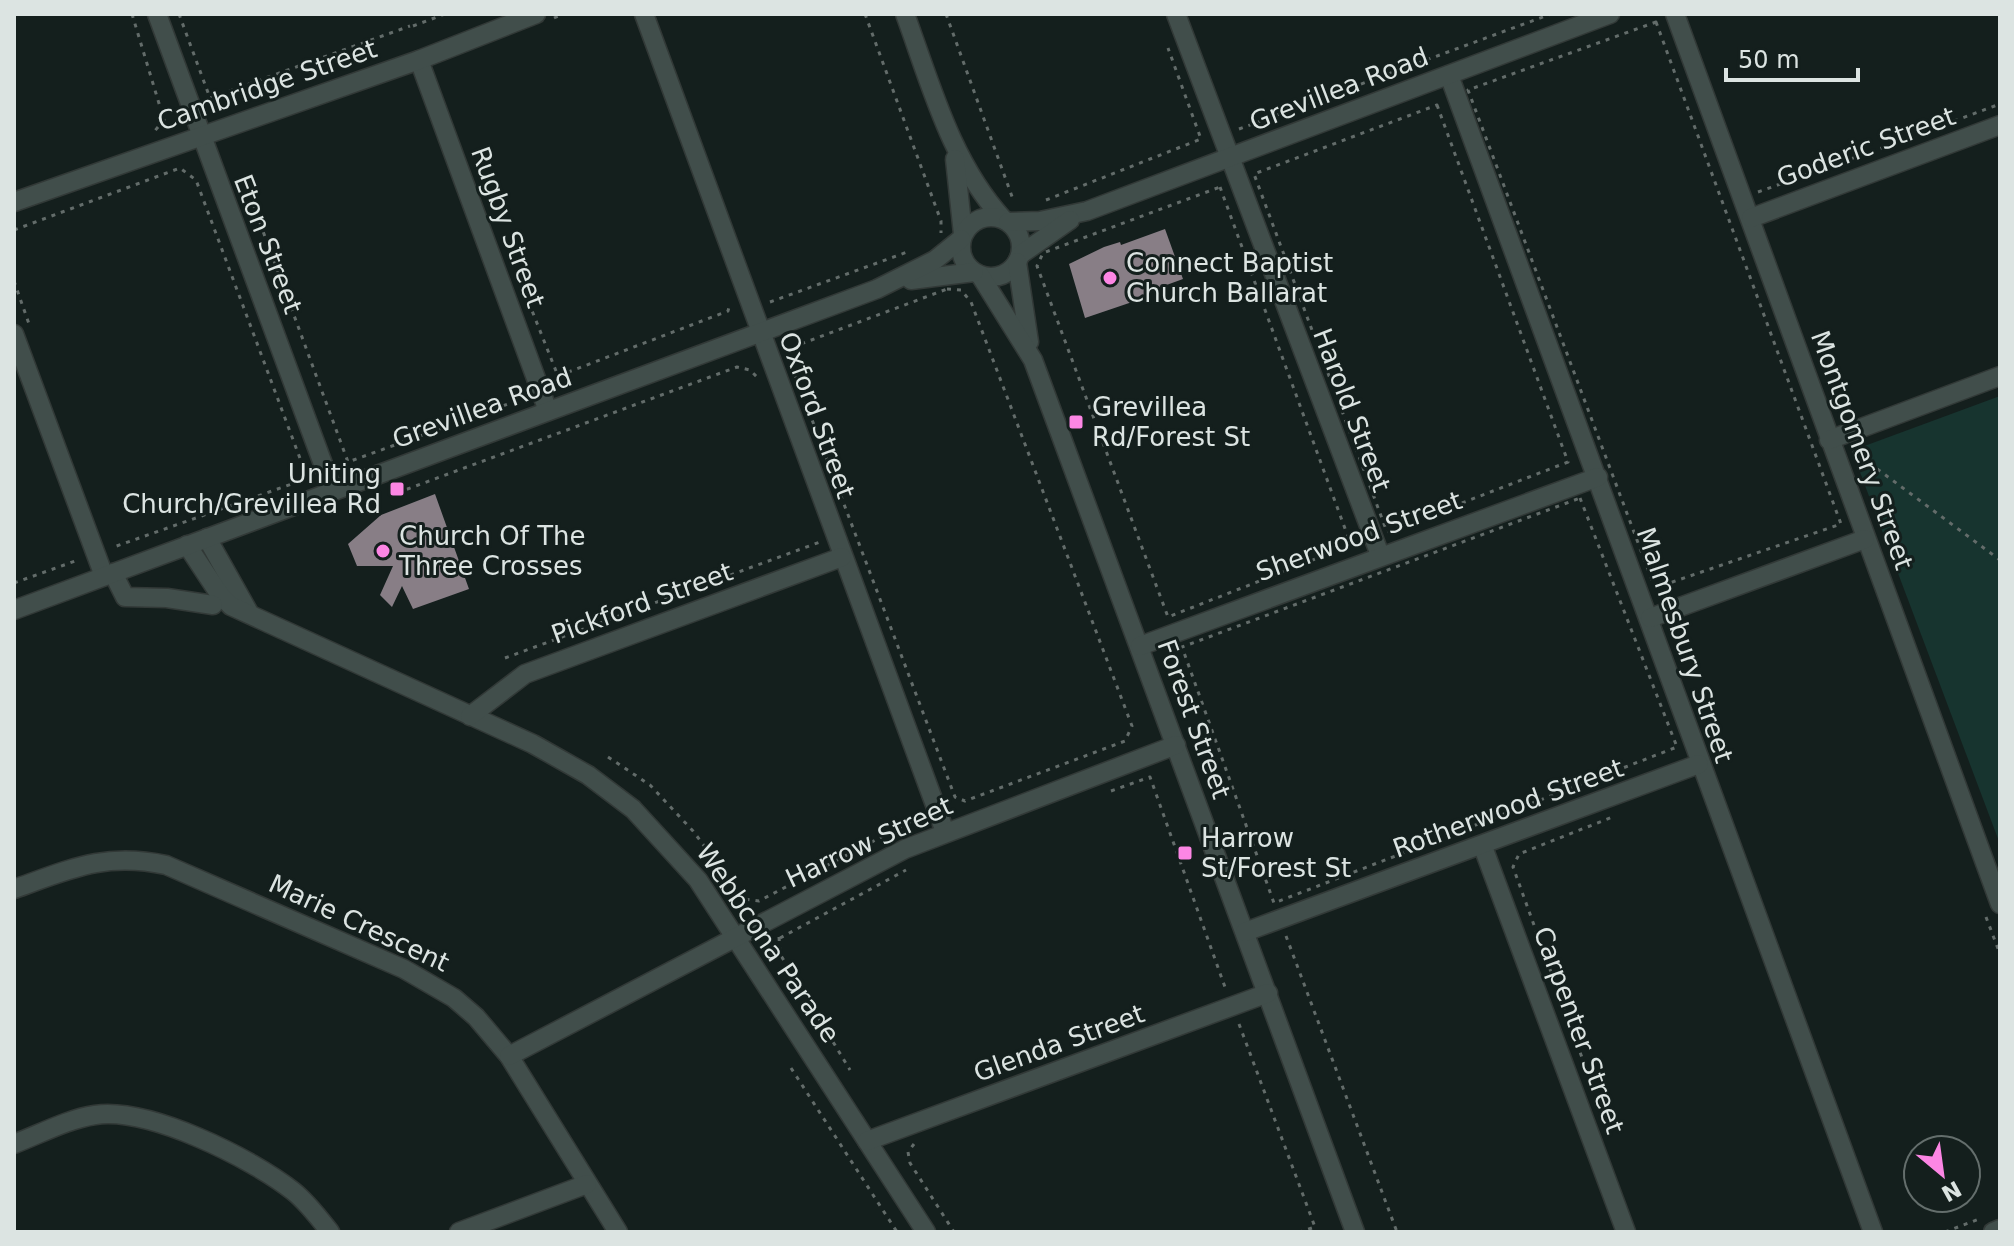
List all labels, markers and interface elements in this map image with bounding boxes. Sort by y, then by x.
scale bar [1726,32,1858,82]
street label: Cambridge Street [153,33,381,137]
street label: Grevillea Road [1246,41,1432,137]
text: 50 m [1738,46,1800,74]
street label: Goderic Street [1773,101,1959,193]
street label: Rugby Street [465,142,551,312]
street label: Eton Street [228,170,308,318]
place label: Connect Baptist Church Ballarat [1126,248,1333,308]
marker: Connect Baptist Church Ballarat [1101,269,1119,287]
street label: Harold Street [1307,324,1397,496]
street label: Montgomery Street [1805,326,1919,574]
street label: Oxford Street [773,328,861,502]
street label: Grevillea Road [388,362,576,454]
place label: Grevillea Rd/Forest St [1092,392,1250,452]
marker: Grevillea Rd/Forest St [1067,413,1085,431]
place label: Uniting Church/Grevillea Rd [122,459,381,519]
marker: Uniting Church/Grevillea Rd [388,480,406,498]
street label: Sherwood Street [1252,485,1466,587]
place label: Church Of The Three Crosses [398,521,586,581]
street label: Malmesbury Street [1631,523,1739,767]
marker: Church Of The Three Crosses [374,542,392,560]
street label: Pickford Street [547,556,737,650]
street label: Forest Street [1151,635,1237,803]
street label: Rotherwood Street [1389,752,1627,864]
street label: Harrow Street [781,790,957,894]
place label: Harrow St/Forest St [1201,823,1351,883]
street label: Webbcona Parade [690,838,846,1048]
marker: Harrow St/Forest St [1176,844,1194,862]
street label: Marie Crescent [264,868,454,978]
street label: Carpenter Street [1528,922,1630,1138]
street label: Glenda Street [970,998,1148,1088]
north arrow [1902,1134,1982,1214]
text: N [1937,1176,1966,1206]

